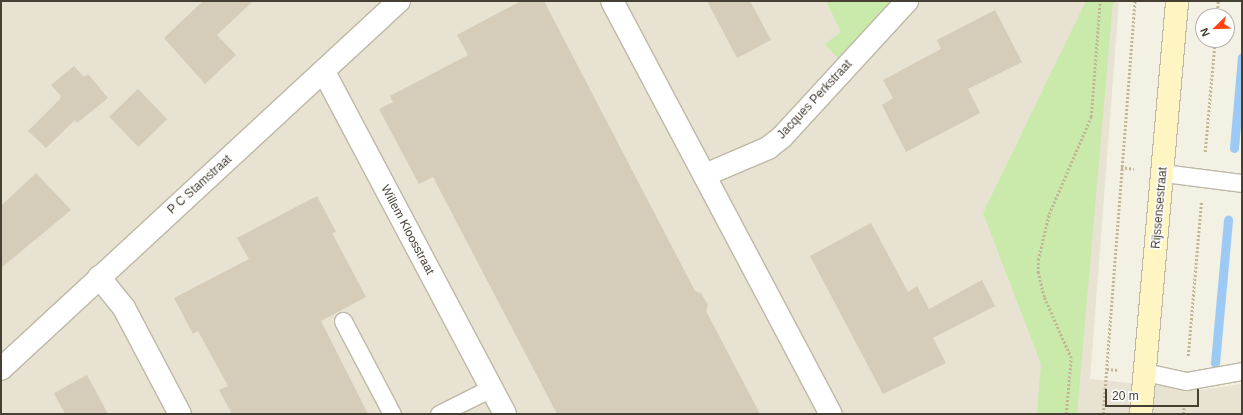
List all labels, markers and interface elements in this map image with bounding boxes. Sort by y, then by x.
north arrow [1195,8,1235,48]
text: N [1198,26,1212,38]
street label: Jacques Perkstraat [775,58,855,142]
street label: P C Stamstraat [165,152,235,218]
street label: Rijssensestraat [1149,167,1171,249]
street label: Willem Kloosstraat [377,183,437,277]
scale bar [1107,381,1201,407]
text: 20 m [1112,389,1139,403]

